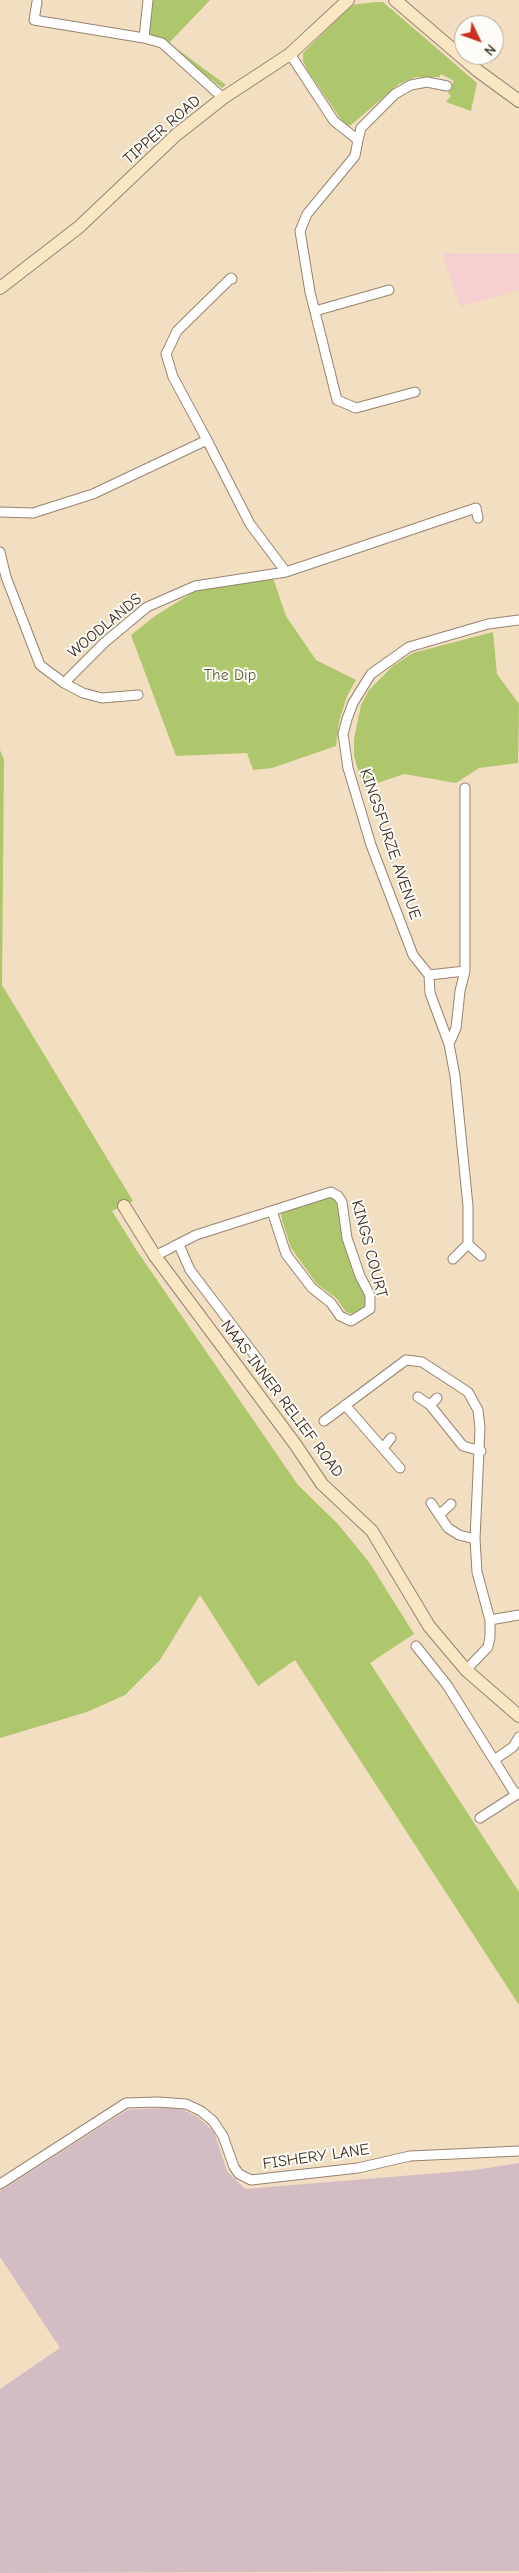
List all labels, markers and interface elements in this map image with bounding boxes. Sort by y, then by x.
north arrow [454,15,504,65]
text: N [480,41,499,59]
street label: TIPPER ROAD [119,91,205,169]
street label: WOODLANDS [64,590,146,662]
park label: The Dip [204,665,256,685]
street label: KINGSFURZE AVENUE [355,766,425,922]
street label: KINGS COURT [347,1198,391,1300]
street label: NAAS INNER RELIEF ROAD [217,1317,347,1481]
street label: FISHERY LANE [261,2140,371,2174]

